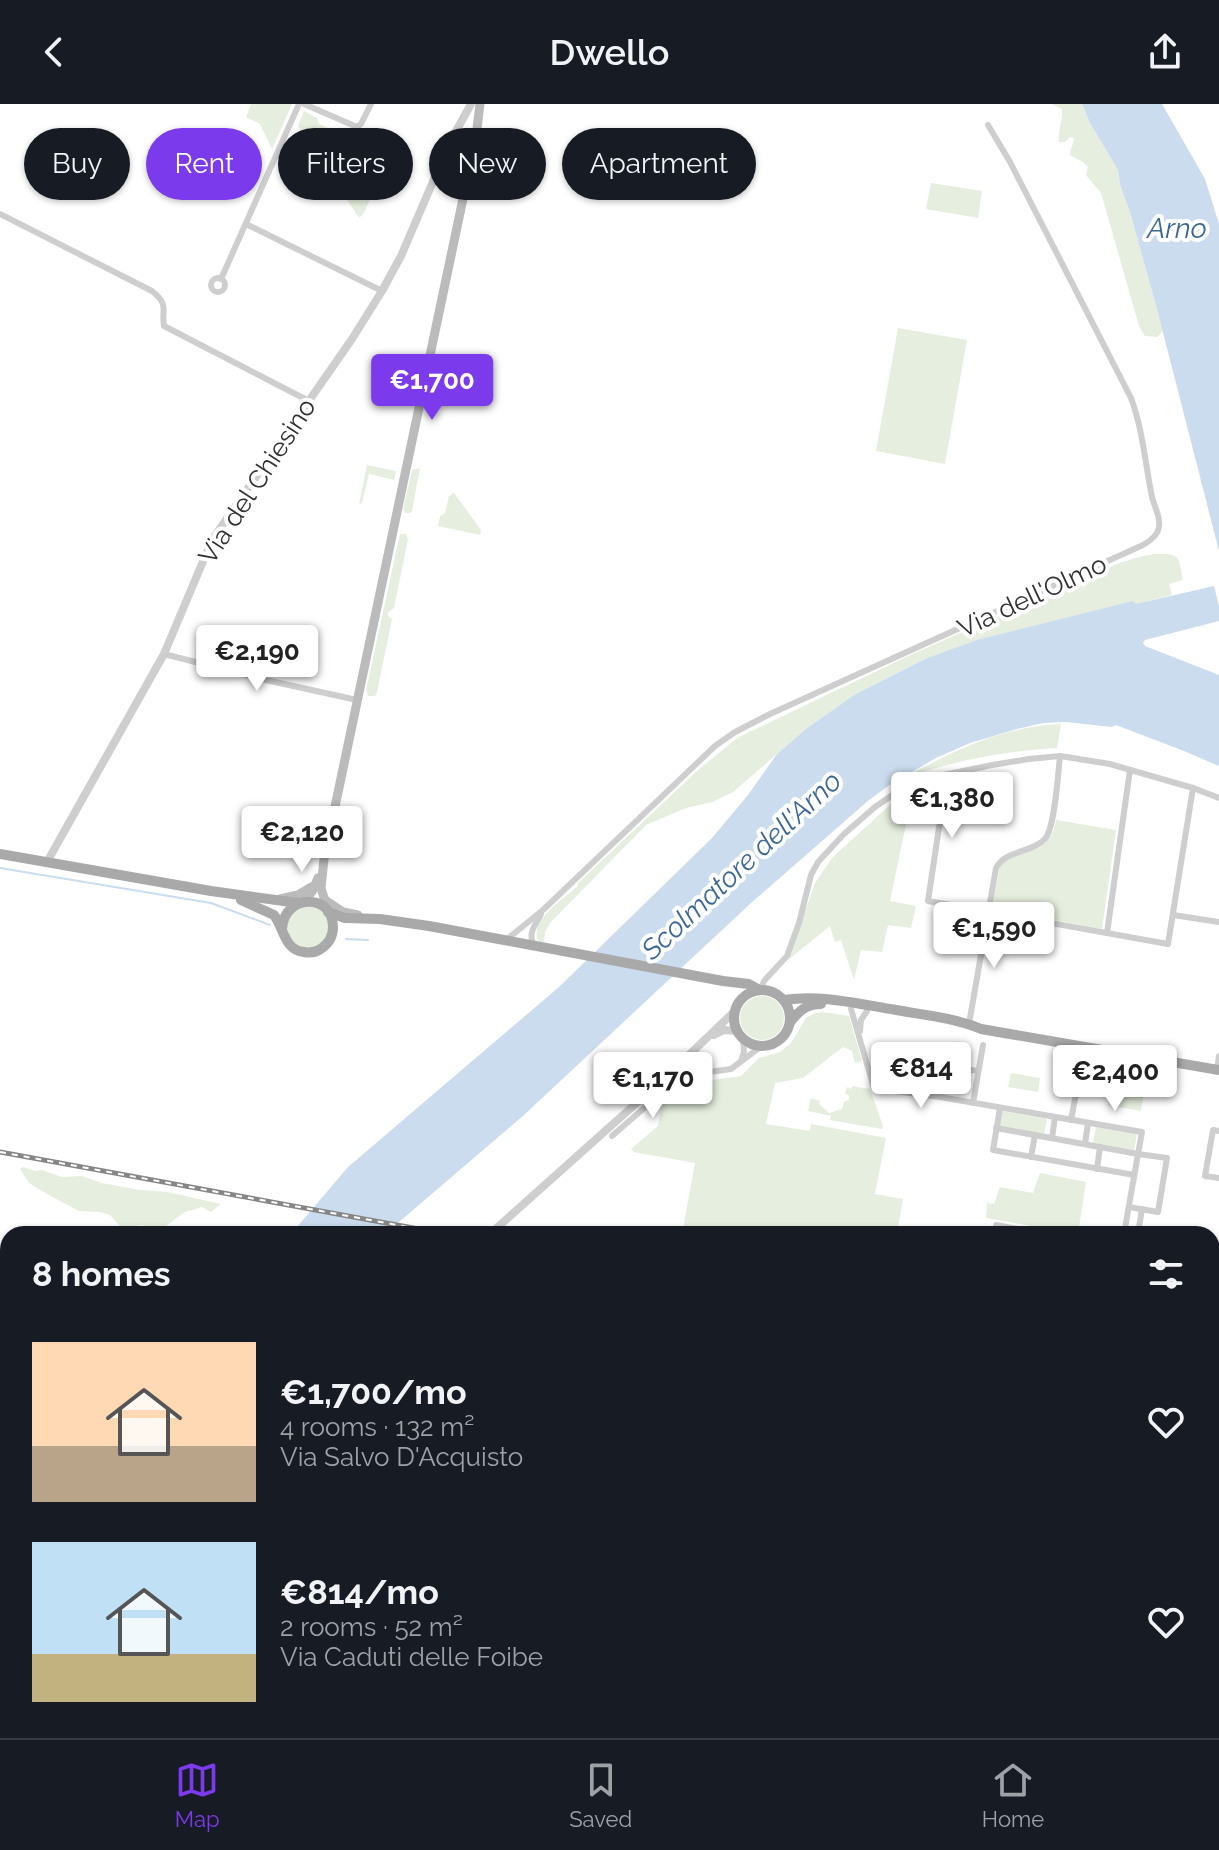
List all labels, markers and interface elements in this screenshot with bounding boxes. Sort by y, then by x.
icon: back [32,30,76,74]
icon: share [1143,30,1187,74]
text: Dwello [550,31,669,73]
chip: Buy [24,128,130,200]
chip: Rent [146,128,262,200]
chip: Filters [278,128,413,200]
chip: New [429,128,546,200]
chip: Apartment [562,128,756,200]
water label: Arno [1145,212,1207,245]
pin: €1,700 [367,354,497,422]
text: €1,700 [389,365,475,395]
street label: Via del Chiesino [192,393,322,569]
street label: Via dell'Olmo [953,549,1111,643]
pin: €2,190 [192,625,322,693]
text: €2,190 [214,636,300,666]
water label: Scolmatore dell'Arno [634,764,848,967]
pin: €1,380 [887,772,1017,840]
text: €1,380 [909,783,995,813]
pin: €2,120 [237,806,367,874]
text: €2,120 [260,817,344,847]
pin: €1,590 [929,902,1059,970]
text: €1,590 [951,913,1037,943]
pin: €814 [874,1042,968,1110]
pin: €2,400 [1050,1045,1180,1113]
pin: €1,170 [588,1052,718,1120]
text: €814 [889,1053,953,1083]
text: €2,400 [1071,1056,1159,1086]
text: €1,170 [611,1063,695,1093]
icon: filters [1144,1252,1188,1296]
text: 8 homes [32,1254,171,1294]
text: €1,700/mo [280,1372,467,1412]
icon: home [96,1374,192,1470]
icon: heart [1144,1400,1188,1444]
text: 4 rooms · 132 m² [280,1412,474,1442]
text: Via Salvo D'Acquisto [280,1442,523,1472]
text: €814/mo [280,1572,439,1612]
icon: home [96,1574,192,1670]
icon: heart [1144,1600,1188,1644]
text: 2 rooms · 52 m² [280,1612,463,1642]
text: Via Caduti delle Foibe [280,1642,543,1672]
tab: Map [175,1758,220,1832]
tab: Saved [569,1758,632,1832]
tab: Home [982,1758,1044,1832]

